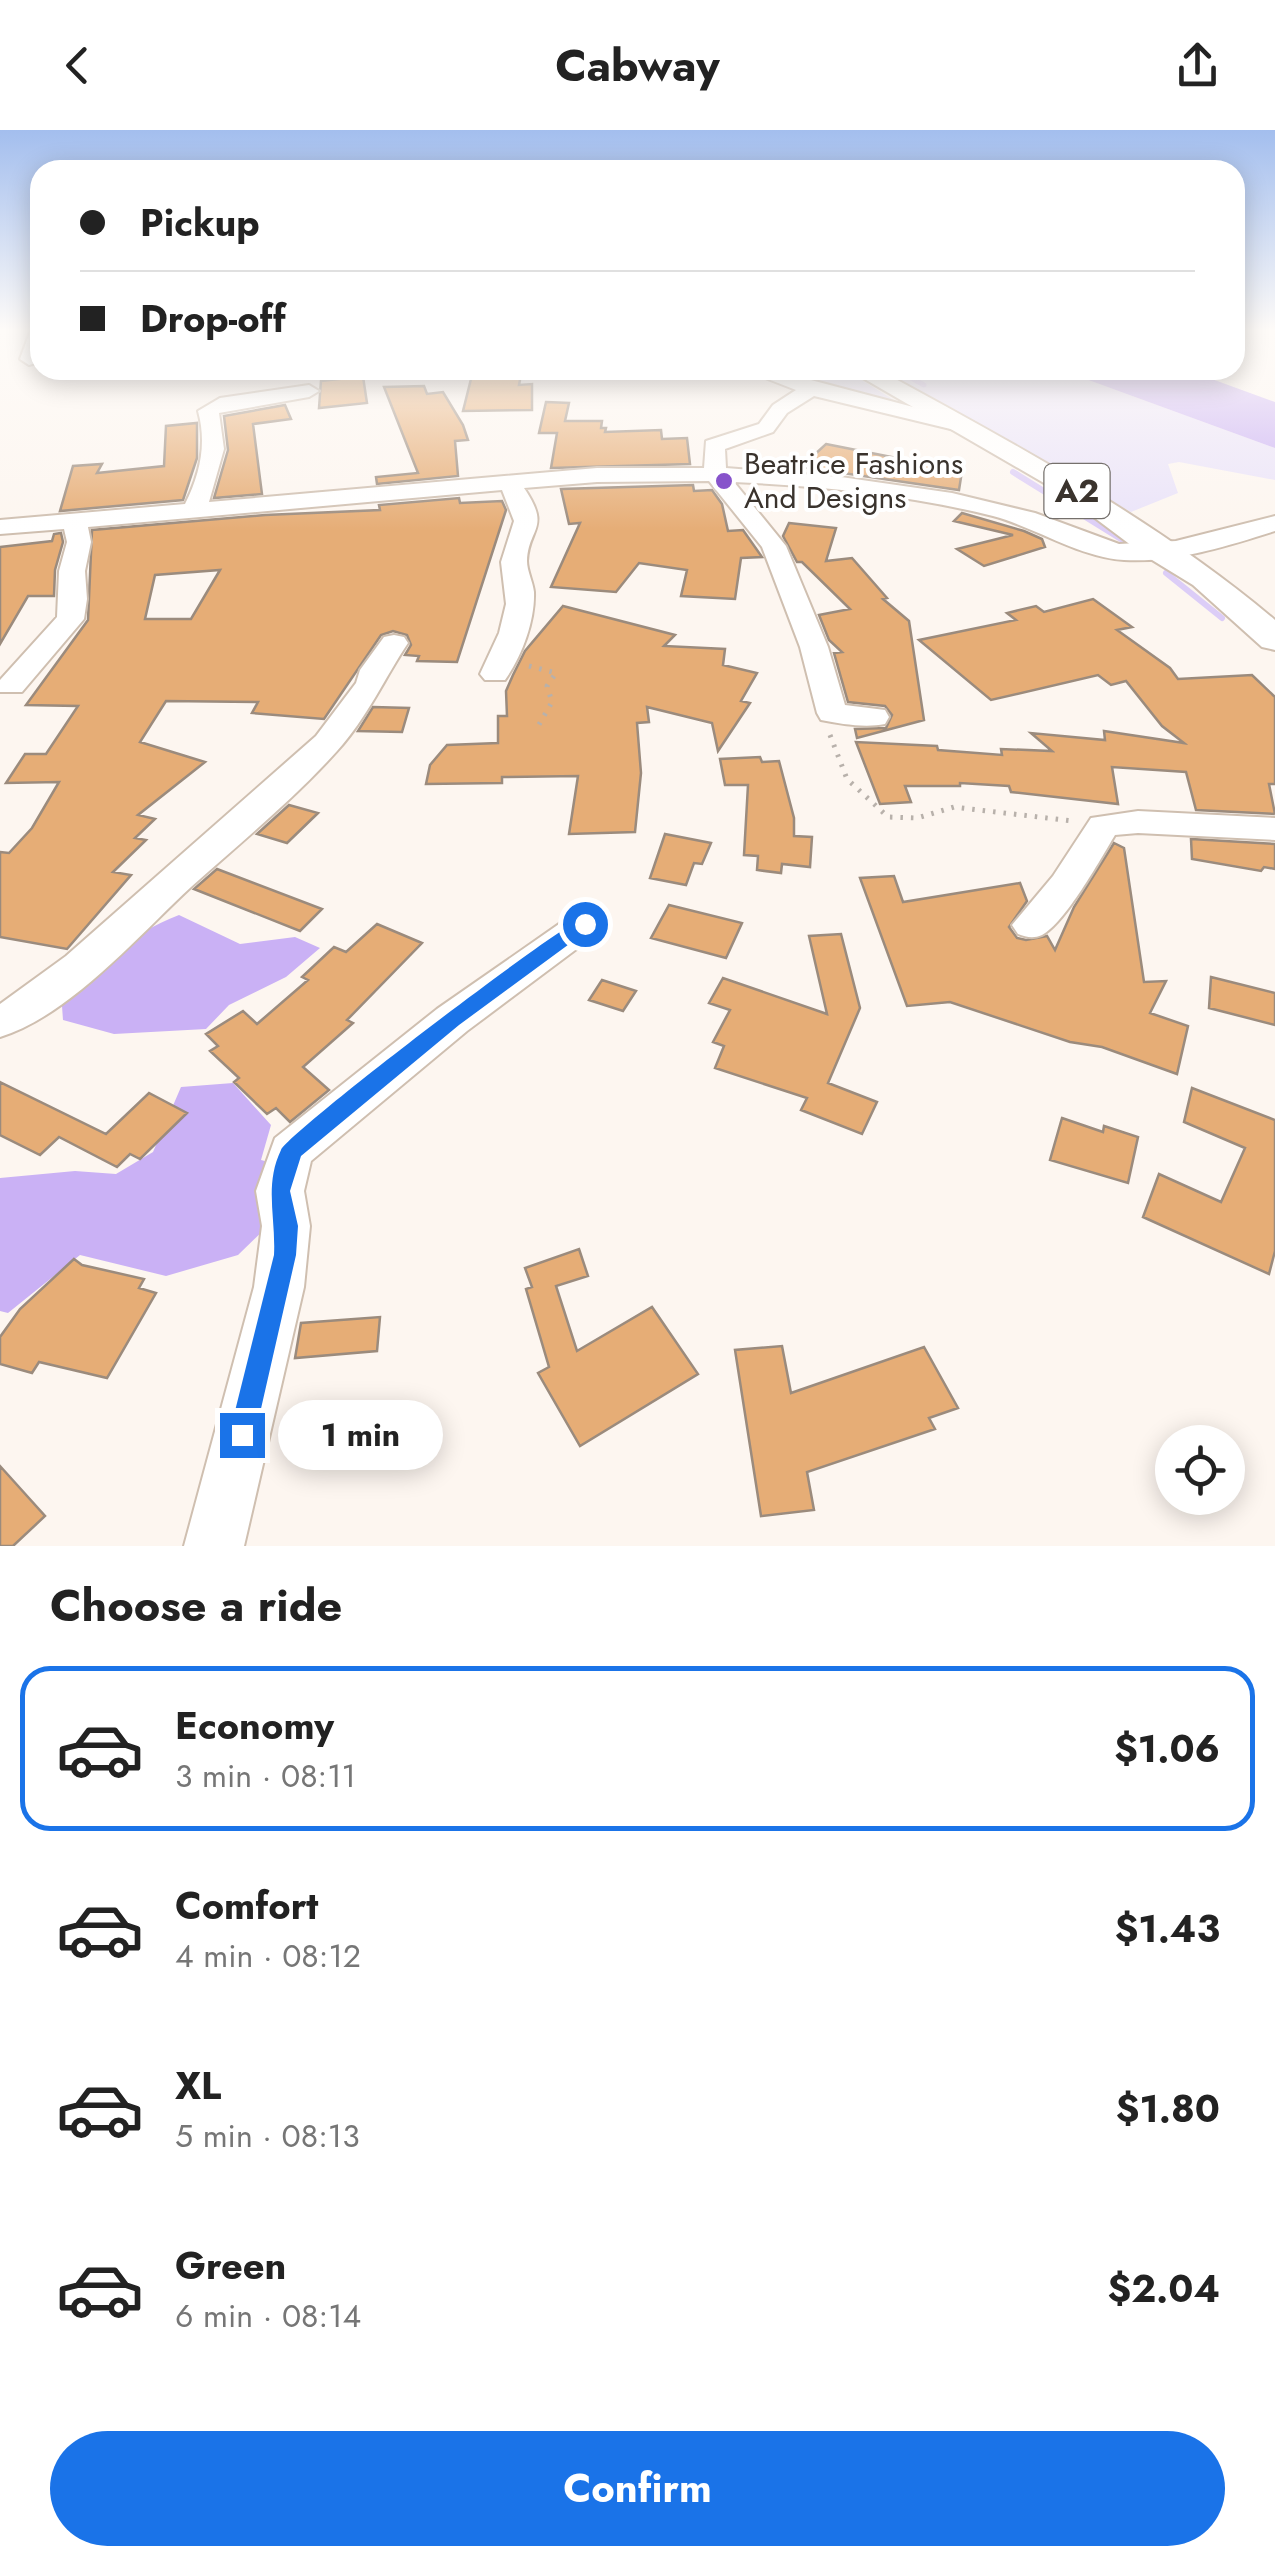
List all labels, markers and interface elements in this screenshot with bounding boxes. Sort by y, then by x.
text: Cabway [555,33,720,98]
icon: back [50,38,105,93]
icon: share [1170,38,1225,93]
text: Pickup [140,195,260,250]
text: Drop-off [140,291,286,346]
place label: Beatrice Fashions And Designs [744,442,963,519]
road number: A2 [1044,464,1110,518]
marker: Beatrice Fashions And Designs [713,470,735,492]
route start [563,902,608,947]
callout: 1 min [277,1400,442,1470]
text: 1 min [321,1412,400,1458]
route end [220,1413,265,1458]
map controls [1155,1425,1245,1515]
button: locate [1155,1425,1245,1515]
text: Choose a ride [50,1573,342,1638]
text: Economy [175,1698,334,1753]
icon: car [55,1704,145,1794]
text: $1.06 [1114,1721,1220,1776]
text: 3 min · 08:11 [175,1753,356,1799]
text: Comfort [175,1878,318,1933]
icon: car [55,1884,145,1974]
text: $1.43 [1115,1901,1220,1956]
text: 4 min · 08:12 [175,1933,361,1979]
text: XL [175,2058,221,2113]
icon: car [55,2064,145,2154]
text: $1.80 [1116,2081,1220,2136]
text: 5 min · 08:13 [175,2113,360,2159]
text: Green [175,2238,286,2293]
icon: car [55,2244,145,2334]
text: $2.04 [1108,2261,1220,2316]
text: 6 min · 08:14 [175,2293,361,2339]
button: Confirm [50,2431,1225,2546]

